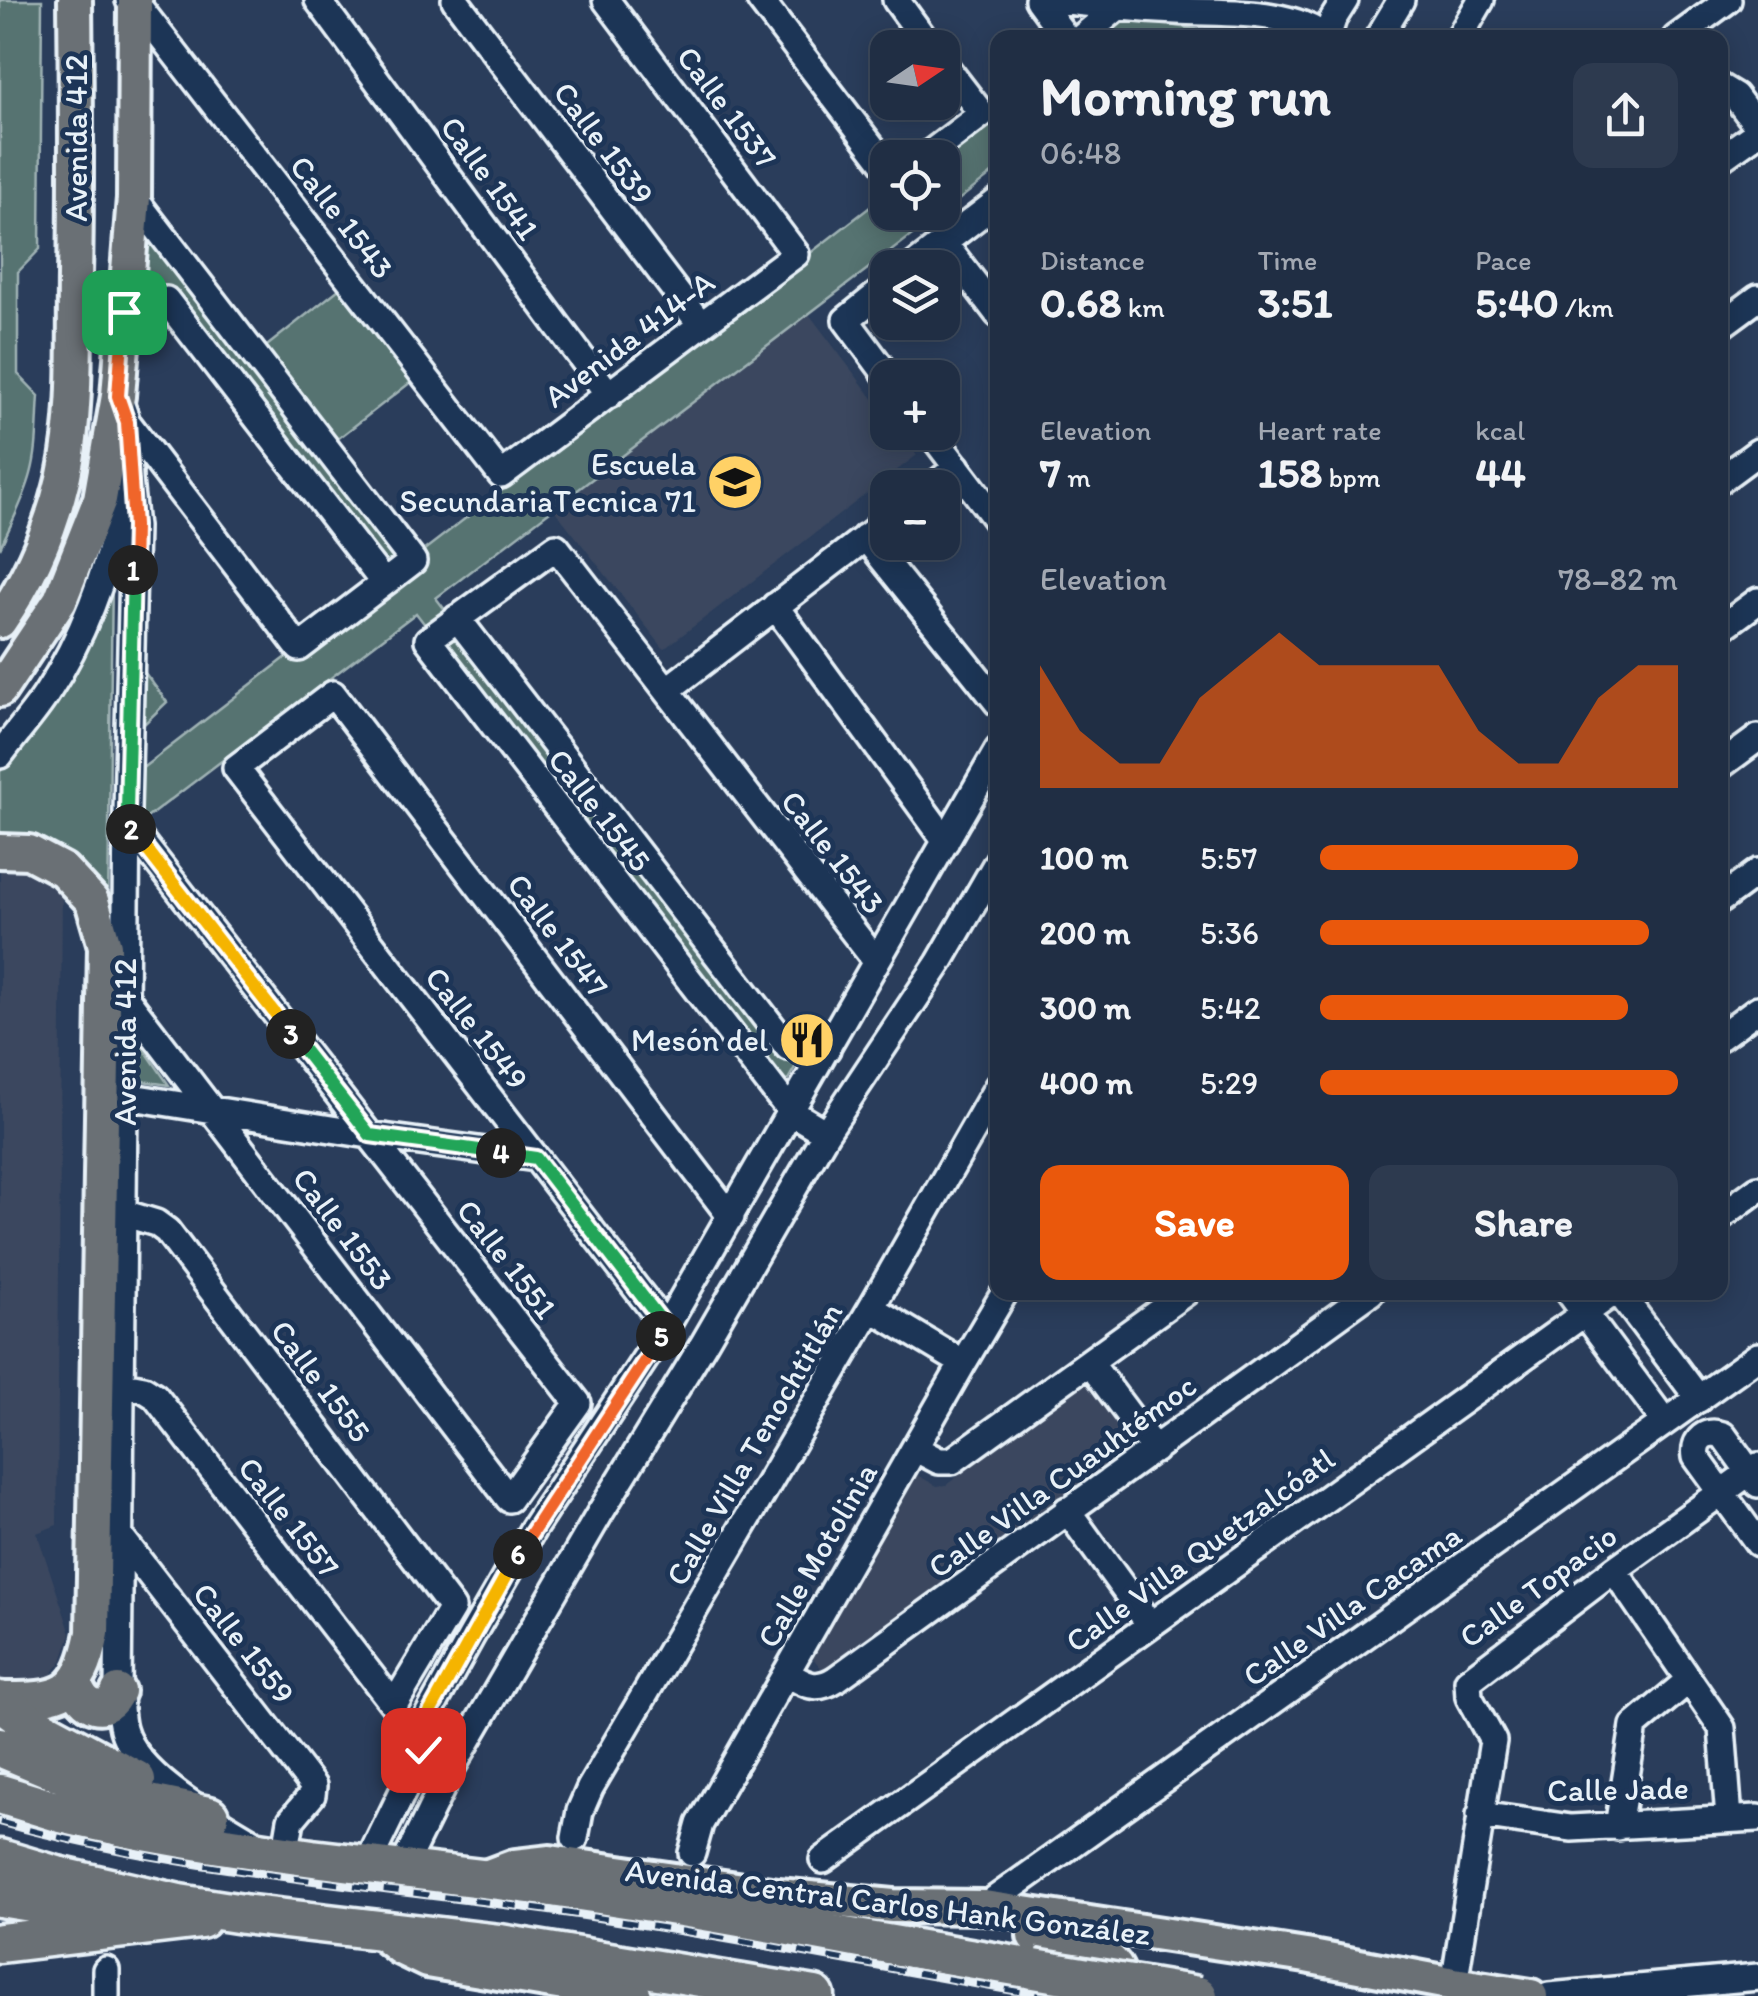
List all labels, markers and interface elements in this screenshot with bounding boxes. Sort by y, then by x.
north arrow [870,30,960,120]
map controls [870,30,960,560]
street label: Calle 1537 [669,39,785,176]
street label: Avenida 412 [57,54,95,222]
text: Morning run [1040,63,1331,129]
button: share [1573,63,1678,168]
street label: Calle 1539 [546,74,662,212]
street label: Calle 1541 [432,109,548,247]
text: 06:48 [1040,134,1121,172]
button: locate [870,140,960,230]
street label: Calle 1543 [282,148,402,286]
text: Distance [1040,243,1145,277]
text: Time [1258,243,1317,277]
text: Pace [1475,243,1531,277]
button: layers [870,250,960,340]
street label: Avenida 414-A [536,263,722,415]
pin [82,270,167,355]
text: 0.68 [1040,277,1121,328]
text: 3:51 [1258,277,1332,328]
text: 5:40 [1475,277,1559,328]
icon: arrive [97,285,152,340]
text: km [1121,290,1165,324]
text: /km [1559,290,1614,324]
button: + [870,360,960,450]
text: Elevation [1040,413,1151,447]
text: Heart rate [1258,413,1382,447]
text: kcal [1475,413,1525,447]
place label: Escuela SecundariaTecnica 71 [400,445,696,520]
text: 7 [1040,447,1061,498]
text: 158 [1258,447,1322,498]
text: 44 [1475,447,1526,498]
school or university icon: Escuela SecundariaTecnica 71 [705,452,765,512]
text: m [1061,460,1091,494]
text: bpm [1322,460,1380,494]
button: − [870,470,960,560]
pin: 1 [108,545,158,595]
text: 1 [127,553,140,587]
text: Elevation [1040,560,1167,598]
text: 78–82 m [1558,560,1678,598]
street label: Calle 1545 [540,741,660,879]
street label: Calle 1543 [773,783,893,921]
pin: 2 [106,804,156,854]
text: 2 [124,812,138,846]
text: 100 m [1040,839,1128,877]
text: 5:57 [1200,839,1257,877]
street label: Calle 1547 [499,866,617,1004]
text: 200 m [1040,914,1130,952]
text: 5:36 [1200,914,1259,952]
street label: Avenida 412 [106,958,144,1126]
street label: Calle 1549 [417,959,537,1097]
text: 300 m [1040,989,1131,1027]
text: 5:42 [1200,989,1261,1027]
pin: 3 [266,1009,316,1059]
restaurant icon: Mesón del [777,1010,837,1070]
text: 3 [283,1017,299,1051]
place label: Mesón del [631,1021,768,1059]
text: 400 m [1040,1064,1133,1102]
text: 5:29 [1200,1064,1258,1102]
pin: 4 [476,1128,526,1178]
text: 4 [493,1136,509,1170]
street label: Calle 1553 [285,1160,401,1298]
button: Save [1040,1165,1349,1280]
button: Share [1369,1165,1678,1280]
street label: Calle 1551 [449,1192,565,1326]
street label: Calle Villa Tenochtitlán [657,1296,851,1592]
pin: 5 [636,1311,686,1361]
street label: Calle 1555 [263,1312,379,1450]
text: 5 [654,1319,668,1353]
street label: Calle Villa Cuauhtémoc [921,1366,1203,1586]
street label: Calle Villa Quetzalcóatl [1058,1440,1342,1660]
street label: Calle 1557 [230,1449,348,1585]
street label: Calle Motolinia [749,1455,885,1654]
street label: Calle Villa Cacama [1236,1515,1469,1695]
street label: Calle Topacio [1452,1516,1624,1656]
pin: 6 [493,1529,543,1579]
text: 6 [511,1537,525,1571]
street label: Calle 1559 [185,1575,303,1711]
pin [381,1708,466,1793]
icon: check [396,1723,451,1778]
street label: Calle Jade [1547,1769,1689,1809]
street label: Avenida Central Carlos Hank González [623,1851,1153,1953]

